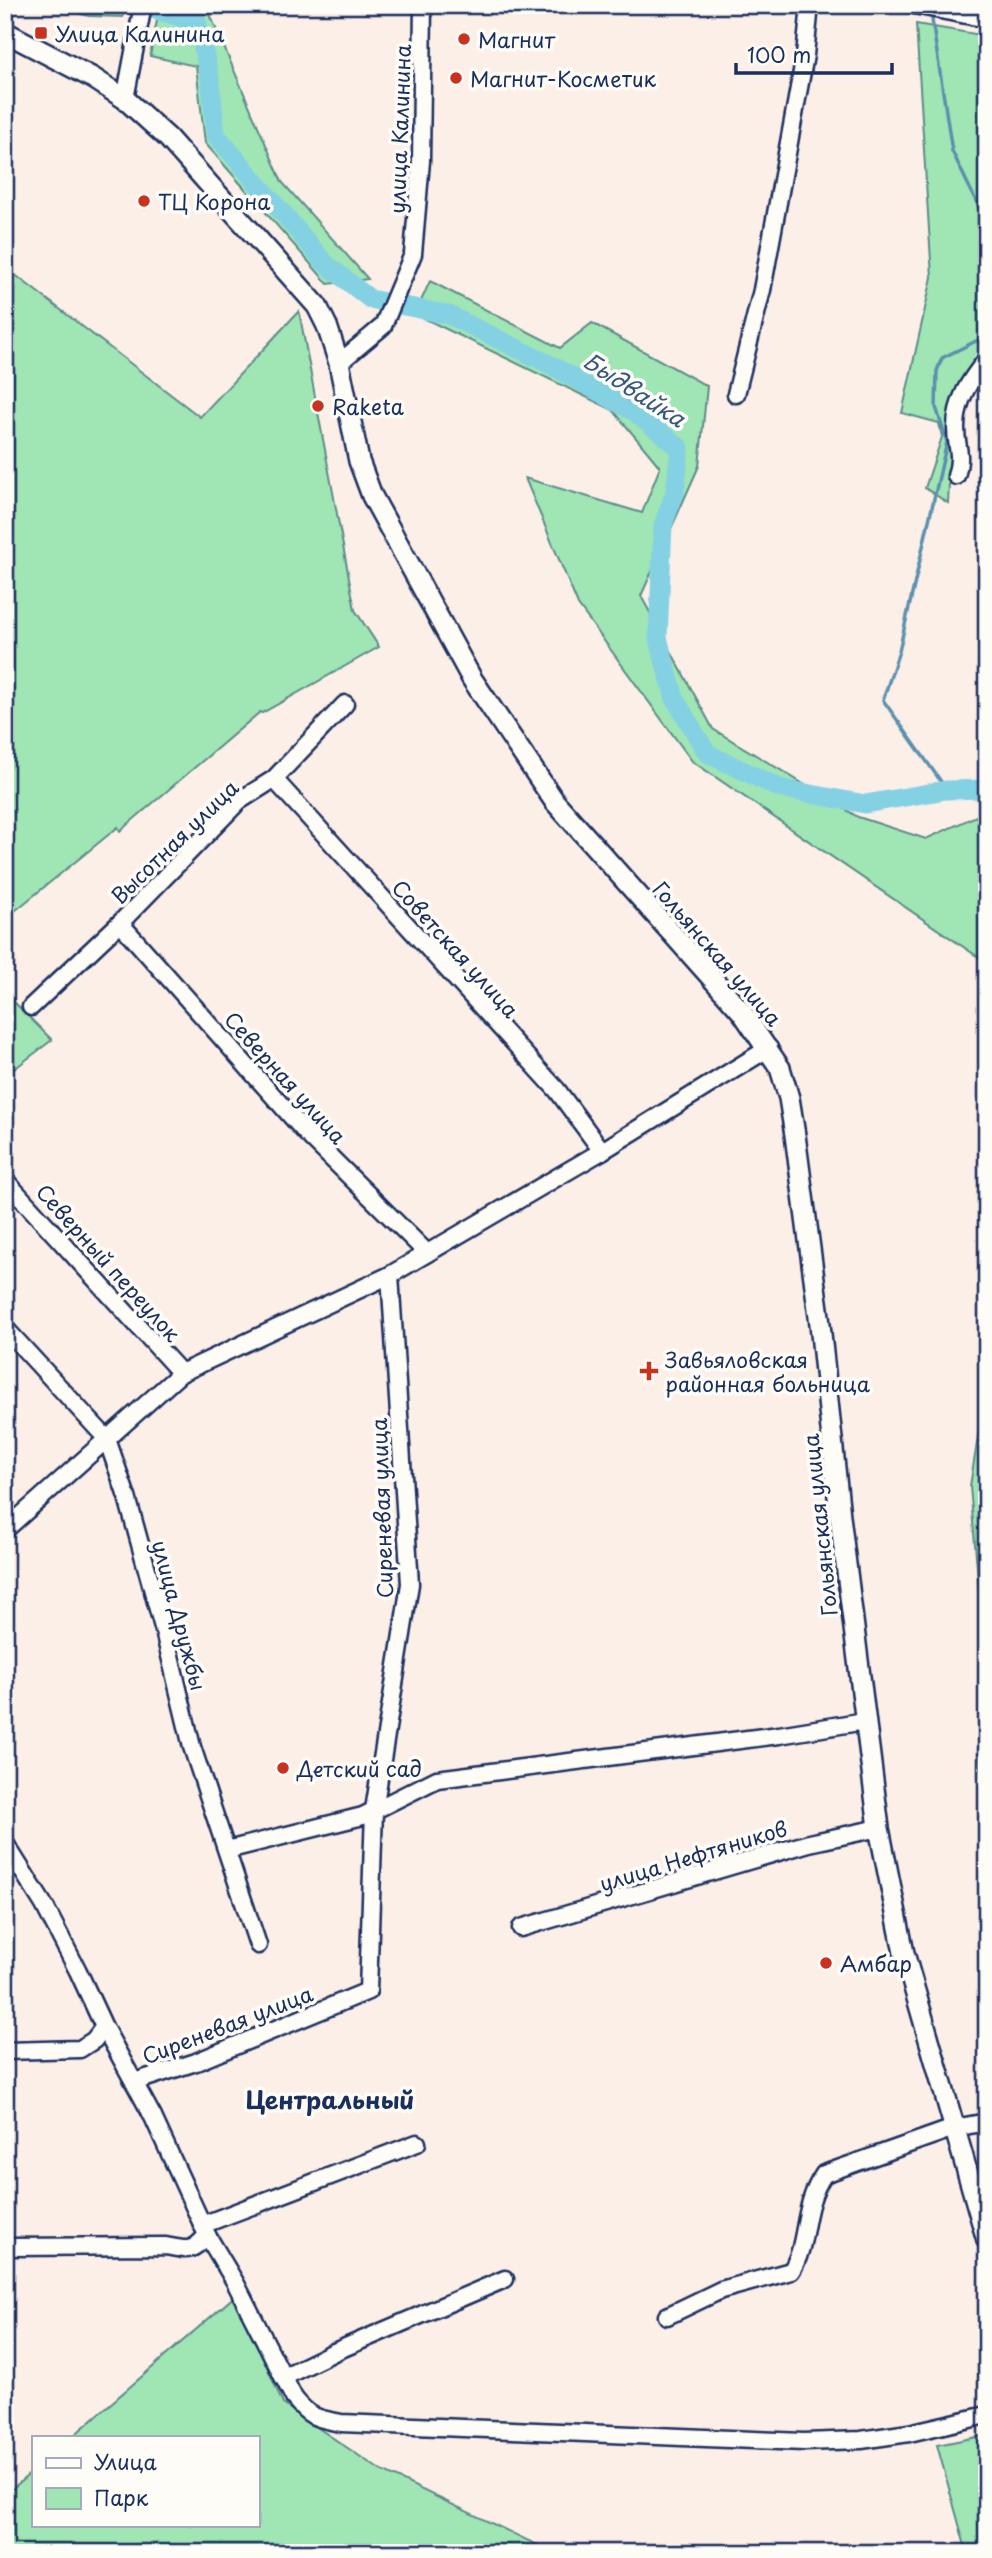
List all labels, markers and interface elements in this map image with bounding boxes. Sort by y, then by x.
place label: Улица Калинина [55,17,225,49]
place label: Магнит [478,23,555,55]
marker: Улица Калинина [33,25,49,41]
marker: Магнит [456,31,472,47]
scale bar [736,32,892,76]
text: 100 m [747,38,811,70]
street label: улица Калинина [380,43,418,214]
place label: Магнит-Косметик [470,62,657,94]
marker: Магнит-Косметик [448,70,464,86]
place label: ТЦ Корона [158,185,270,217]
marker: ТЦ Корона [136,193,152,209]
water label: Быдвайка [577,343,694,435]
place label: Raketa [332,390,404,422]
marker: Raketa [310,398,326,414]
street label: Высотная улица [103,771,246,910]
street label: Советская улица [385,872,527,1025]
street label: Гольянская улица [646,874,791,1033]
street label: Северная улица [218,1004,355,1151]
street label: Северный переулок [29,1176,189,1348]
place label: Завьяловская районная больница [665,1343,871,1399]
marker: Завьяловская районная больница [639,1361,659,1381]
street label: Сиреневая улица [362,1416,400,1599]
street label: Гольянская улица [793,1432,844,1618]
street label: улица Дружбы [145,1536,215,1694]
place label: Детский сад [296,1752,422,1784]
marker: Детский сад [275,1760,291,1776]
street label: улица Нефтяников [595,1811,791,1899]
place label: Амбар [840,1947,912,1979]
marker: Амбар [818,1955,834,1971]
street label: Сиреневая улица [137,1976,318,2071]
district label: Центральный [245,2081,415,2117]
legend [32,2436,259,2526]
text: Улица [94,2445,157,2477]
text: Парк [94,2481,149,2513]

